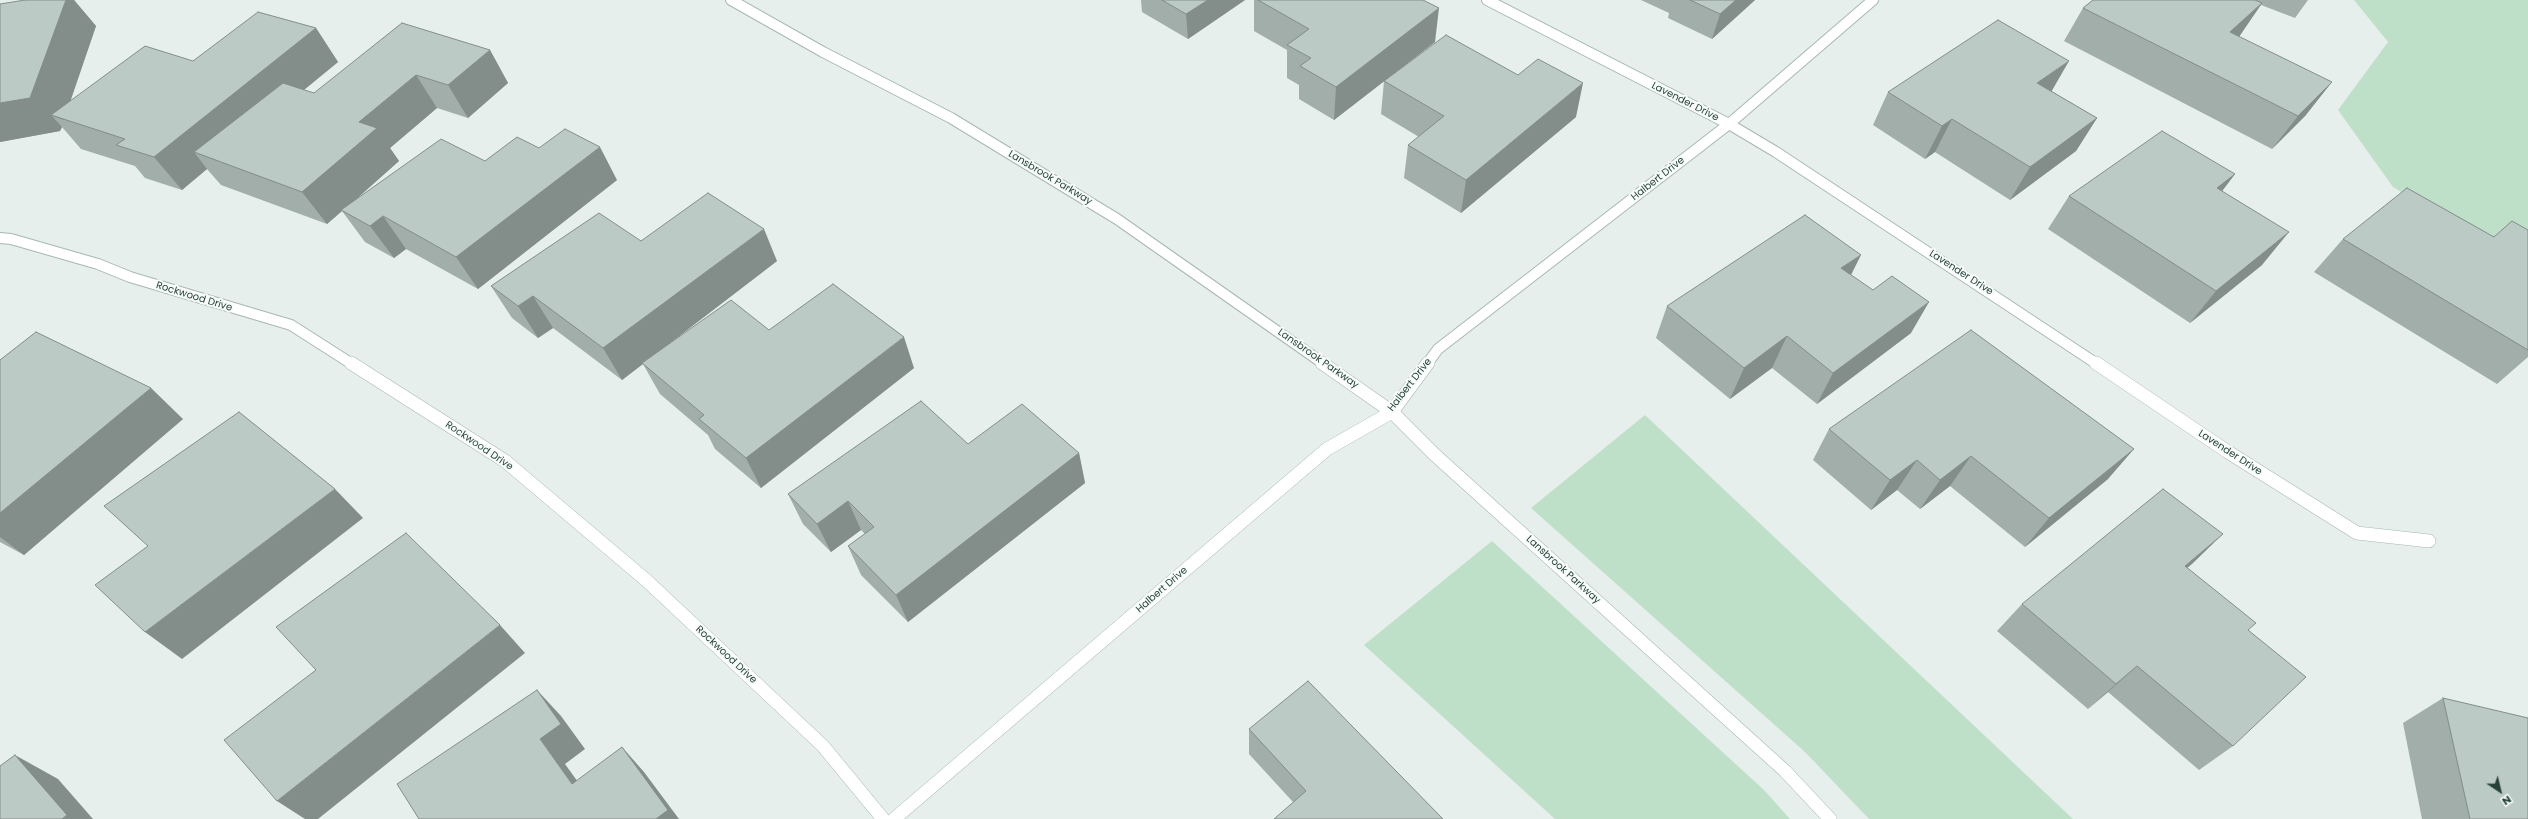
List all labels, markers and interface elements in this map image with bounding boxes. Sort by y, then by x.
street label: Lavender Drive [1649,80,1721,124]
street label: Lansbrook Parkway [1006,148,1094,208]
street label: Halbert Drive [1629,155,1687,203]
street label: Lavender Drive [1927,248,1995,298]
street label: Rockwood Drive [154,280,234,314]
street label: Lansbrook Parkway [1275,327,1361,391]
street label: Halbert Drive [1386,356,1434,414]
street label: Rockwood Drive [443,419,515,473]
street label: Lavender Drive [2196,428,2264,478]
street label: Lansbrook Parkway [1523,533,1603,607]
street label: Halbert Drive [1134,564,1190,616]
street label: Rockwood Drive [693,624,759,686]
north arrow [2480,771,2520,811]
text: N [2499,792,2515,810]

